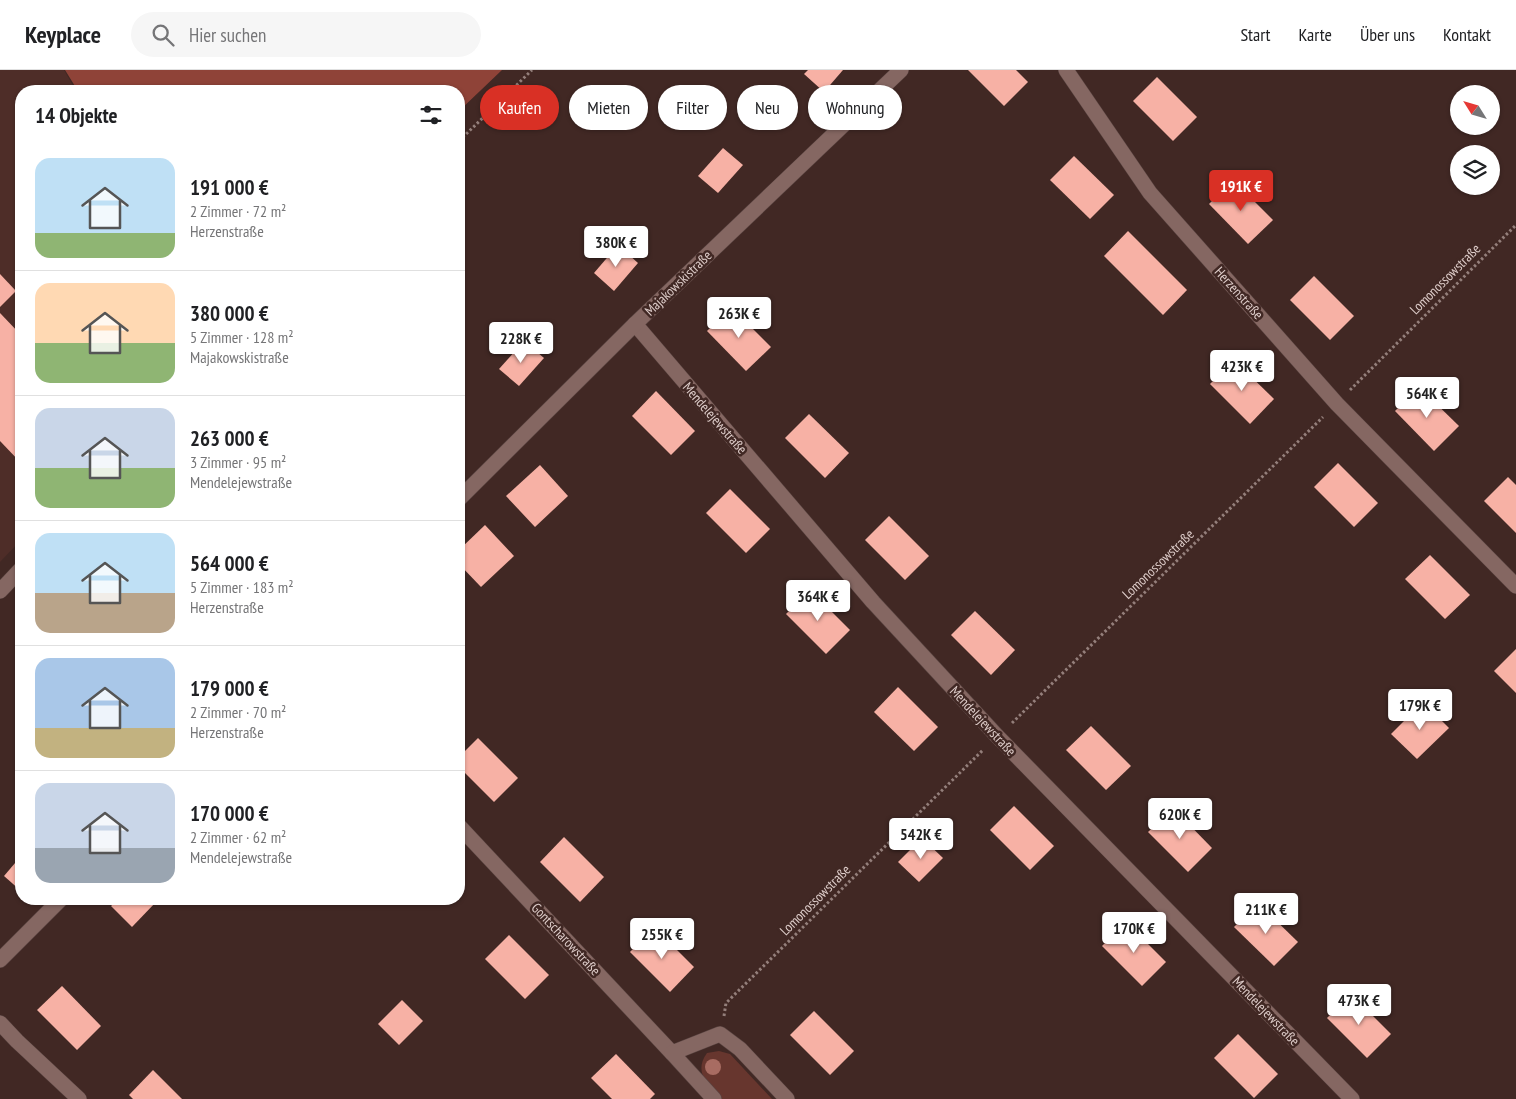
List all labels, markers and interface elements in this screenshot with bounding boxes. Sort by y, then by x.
search box [131,12,481,57]
text: Keyplace [25,19,101,50]
icon: search [149,21,177,49]
text: Hier suchen [189,23,266,47]
text: Start [1240,23,1271,46]
text: Karte [1299,23,1332,46]
text: Über uns [1360,23,1415,46]
text: Kontakt [1443,23,1491,46]
chip: Kaufen [480,85,559,130]
chip: Mieten [569,85,648,130]
chip: Filter [658,85,727,130]
chip: Neu [737,85,798,130]
chip: Wohnung [808,85,902,130]
north arrow [1450,85,1500,135]
map controls [1450,85,1500,195]
icon: filters [417,101,445,129]
text: 14 Objekte [35,102,118,129]
button: layers [1450,145,1500,195]
pin: 191K € [1200,170,1282,212]
text: 191 000 € [190,174,269,201]
text: 191K € [1220,176,1262,196]
icon: home [75,178,135,238]
text: 2 Zimmer · 72 m² [190,201,286,221]
text: Herzenstraße [190,221,264,241]
pin: 380K € [575,226,657,268]
text: 380K € [595,232,637,252]
street label: Lomonossowstraße [1406,240,1484,318]
street label: Majakowskistraße [641,246,715,319]
street label: Herzenstraße [1211,263,1267,323]
pin: 263K € [698,296,780,339]
text: 380 000 € [190,300,269,327]
icon: home [75,303,135,363]
text: 263K € [718,303,760,323]
pin: 228K € [480,322,562,364]
text: 5 Zimmer · 128 m² [190,327,294,347]
text: 228K € [500,328,542,348]
text: Majakowskistraße [190,347,289,367]
pin: 423K € [1201,350,1283,392]
text: 423K € [1221,356,1263,376]
pin: 564K € [1386,376,1468,419]
street label: Mendelejewstraße [679,378,751,458]
text: 564K € [1406,383,1448,403]
text: 263 000 € [190,425,269,452]
icon: home [75,428,135,488]
text: 3 Zimmer · 95 m² [190,452,286,472]
text: Mendelejewstraße [190,472,292,492]
street label: Lomonossowstraße [1118,525,1198,603]
text: 564 000 € [190,550,269,577]
icon: home [75,553,135,613]
text: 5 Zimmer · 183 m² [190,577,294,597]
pin: 364K € [777,580,859,622]
text: 364K € [797,586,839,606]
text: Herzenstraße [190,597,264,617]
text: 179 000 € [190,675,269,702]
icon: home [75,678,135,738]
street label: Mendelejewstraße [946,682,1020,760]
pin: 179K € [1379,688,1461,731]
text: 179K € [1399,695,1441,715]
text: 2 Zimmer · 70 m² [190,702,286,722]
text: Herzenstraße [190,722,264,742]
pin: 620K € [1139,798,1221,840]
text: 170 000 € [190,800,269,827]
icon: home [75,803,135,863]
text: 620K € [1159,804,1201,824]
pin: 542K € [880,818,962,860]
text: 542K € [900,824,942,844]
text: 2 Zimmer · 62 m² [190,827,286,847]
text: Mendelejewstraße [190,847,292,867]
street label: Lomonossowstraße [776,861,854,939]
pin: 211K € [1225,892,1307,935]
street label: Gontscharowstraße [528,899,604,979]
text: 211K € [1245,899,1287,919]
pin: 170K € [1093,912,1175,954]
pin: 255K € [621,918,703,960]
text: 170K € [1113,918,1155,938]
text: 255K € [641,924,683,944]
street label: Mendelejewstraße [1229,973,1304,1050]
pin: 473K € [1318,984,1400,1026]
text: 473K € [1338,990,1380,1010]

